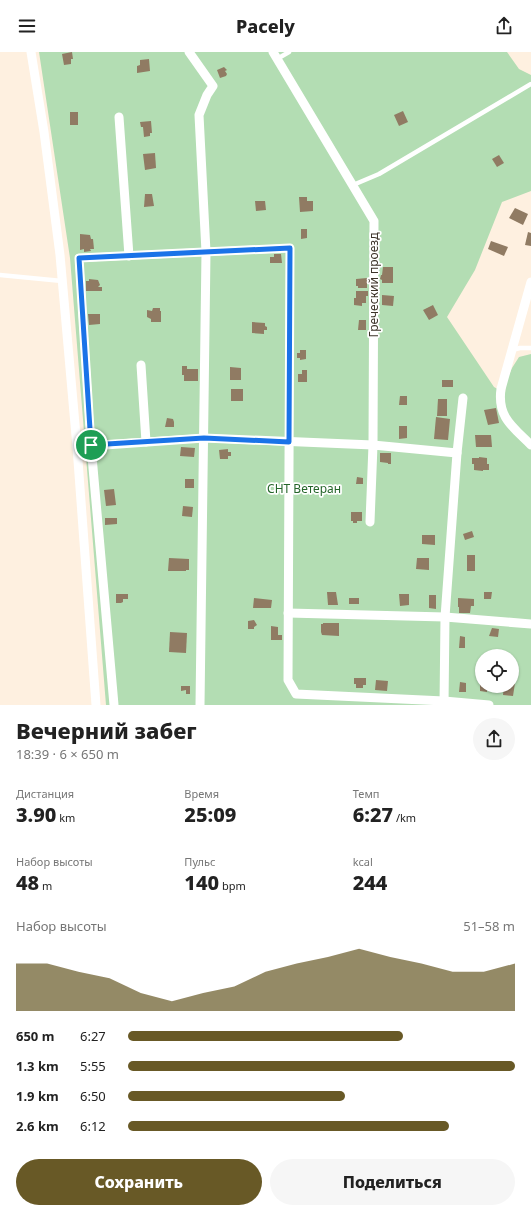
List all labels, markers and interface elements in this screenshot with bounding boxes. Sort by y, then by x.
text: Pacely [236,14,295,38]
icon: menu [16,15,38,37]
icon: share [493,15,515,37]
street label: Греческий проезд [365,232,382,337]
pin [74,428,108,462]
icon: arrive [80,434,102,456]
park label: СНТ Ветеран [267,480,341,497]
map controls [475,649,519,693]
button: locate [475,649,519,693]
text: Вечерний забег [16,715,196,745]
button: share [473,718,515,760]
text: 18:39 · 6 × 650 m [16,745,119,763]
text: Дистанция [16,786,74,801]
text: Время [184,786,219,801]
text: Темп [353,786,380,801]
text: 3.90 [16,801,56,828]
text: 25:09 [184,801,236,828]
text: 6:27 [353,801,393,828]
text: km [56,810,75,825]
text: /km [393,810,416,825]
text: Набор высоты [16,854,93,869]
text: Пульс [184,854,215,869]
text: kcal [353,854,373,869]
text: 48 [16,869,39,896]
text: 140 [184,869,219,896]
text: 244 [353,869,387,896]
text: m [39,878,52,893]
text: bpm [219,878,246,893]
text: Набор высоты [16,917,107,935]
text: 51–58 m [463,917,515,935]
text: 650 m [16,1027,54,1045]
text: 6:27 [80,1027,106,1045]
text: 1.3 km [16,1057,59,1075]
text: 5:55 [80,1057,106,1075]
text: 1.9 km [16,1087,59,1105]
text: 6:50 [80,1087,106,1105]
text: 2.6 km [16,1117,59,1135]
text: 6:12 [80,1117,106,1135]
button: Сохранить [16,1159,262,1205]
button: Поделиться [270,1159,515,1205]

